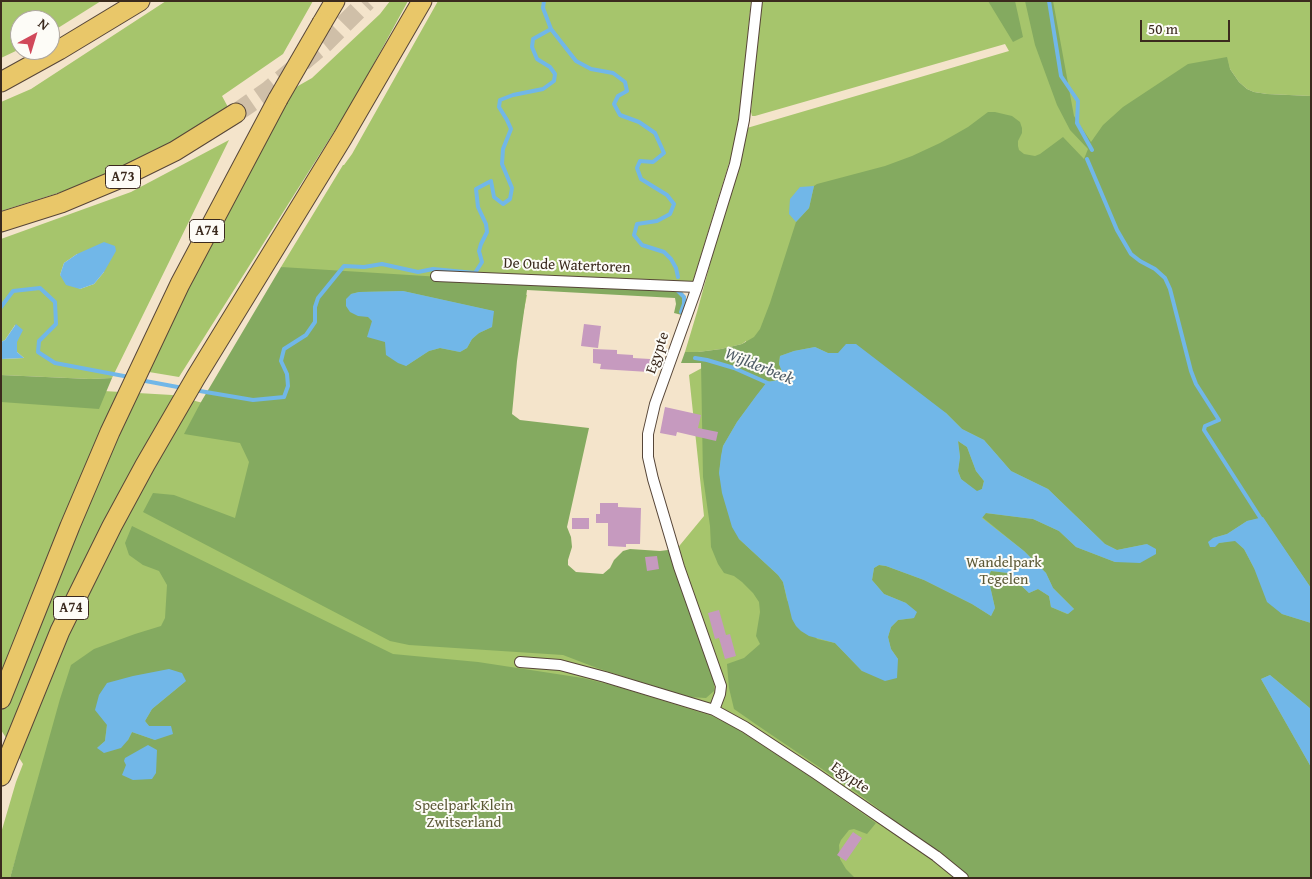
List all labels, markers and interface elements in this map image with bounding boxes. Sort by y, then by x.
north arrow [10,10,60,60]
scale bar [1142,10,1232,42]
text: N [34,13,54,35]
text: 50 m [1148,18,1178,39]
road number: A73 [106,166,140,188]
road number: A74 [190,220,224,242]
street label: De Oude Watertoren [503,255,631,277]
street label: Egypte [642,330,674,376]
water label: Wijlderbeek [722,345,796,389]
park label: Wandelpark Tegelen [966,554,1042,589]
road number: A74 [54,596,88,620]
street label: Egypte [827,758,873,798]
park label: Speelpark Klein Zwitserland [415,797,513,832]

